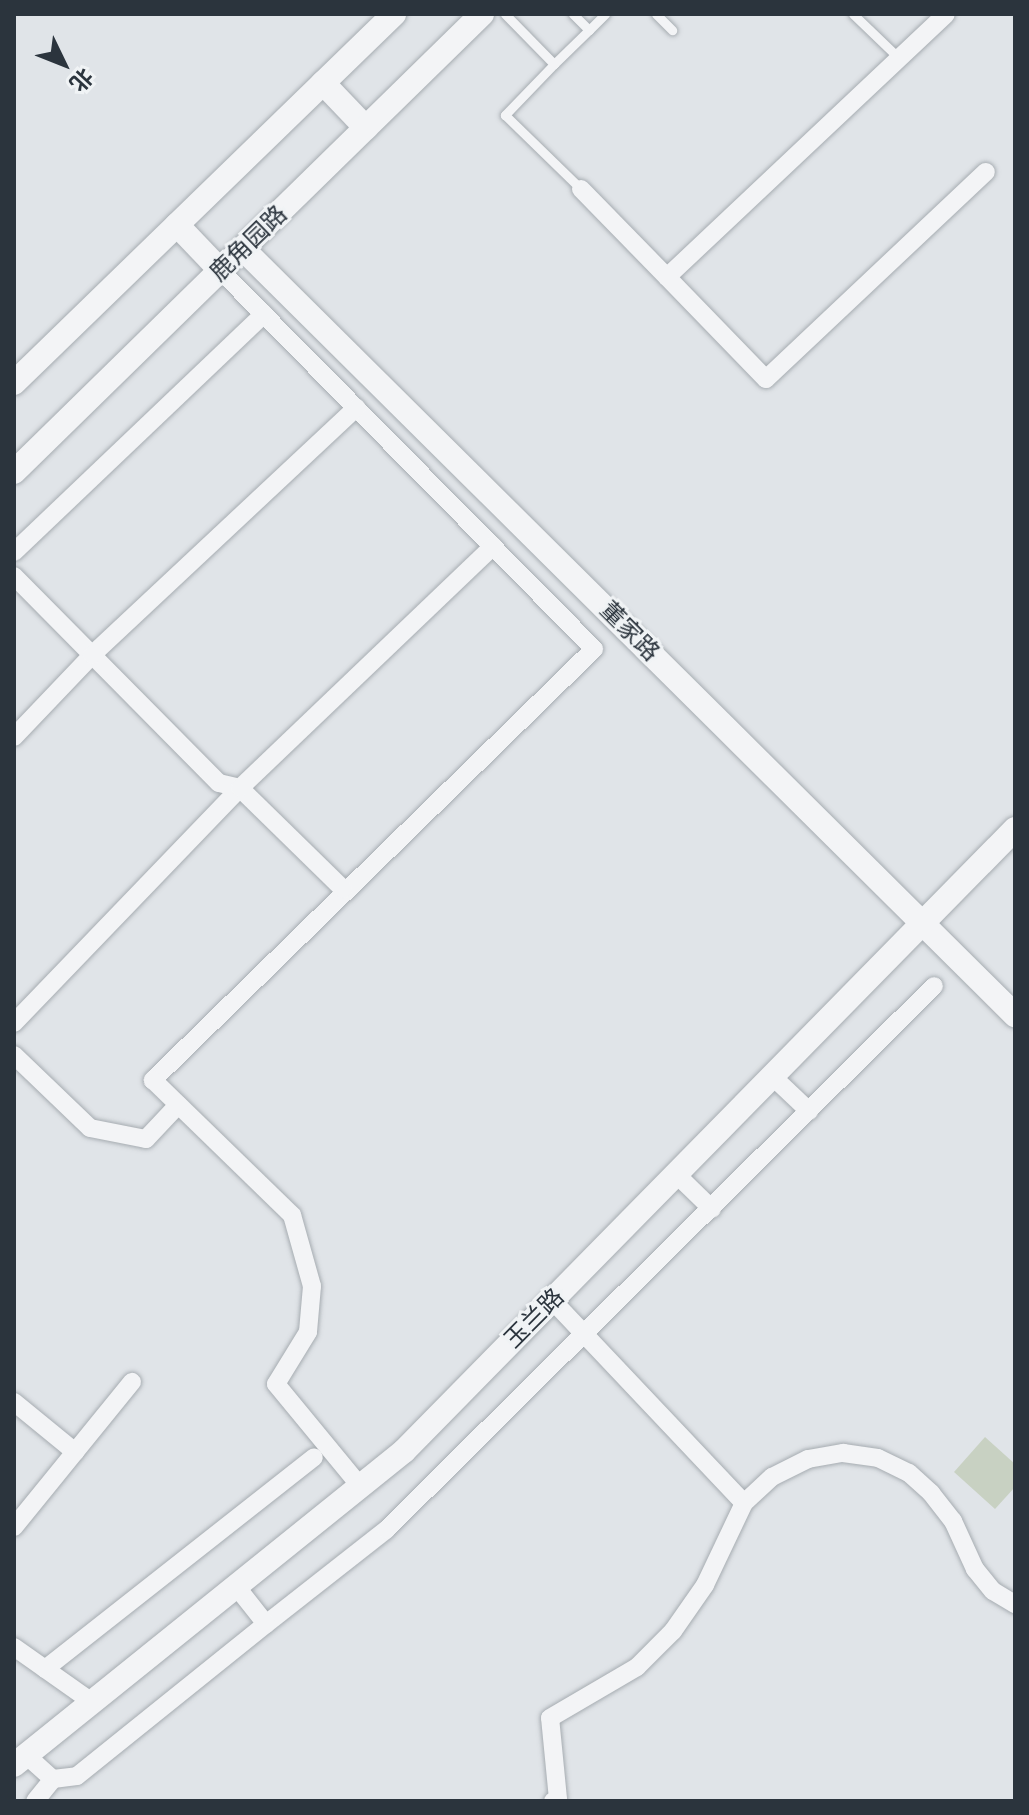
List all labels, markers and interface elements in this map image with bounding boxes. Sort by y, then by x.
north arrow [24,24,104,104]
text: 北 [64,63,99,98]
street label: 鹿角园路 [203,199,293,287]
street label: 董家路 [594,595,666,667]
street label: 玉兰路 [498,1282,570,1354]

